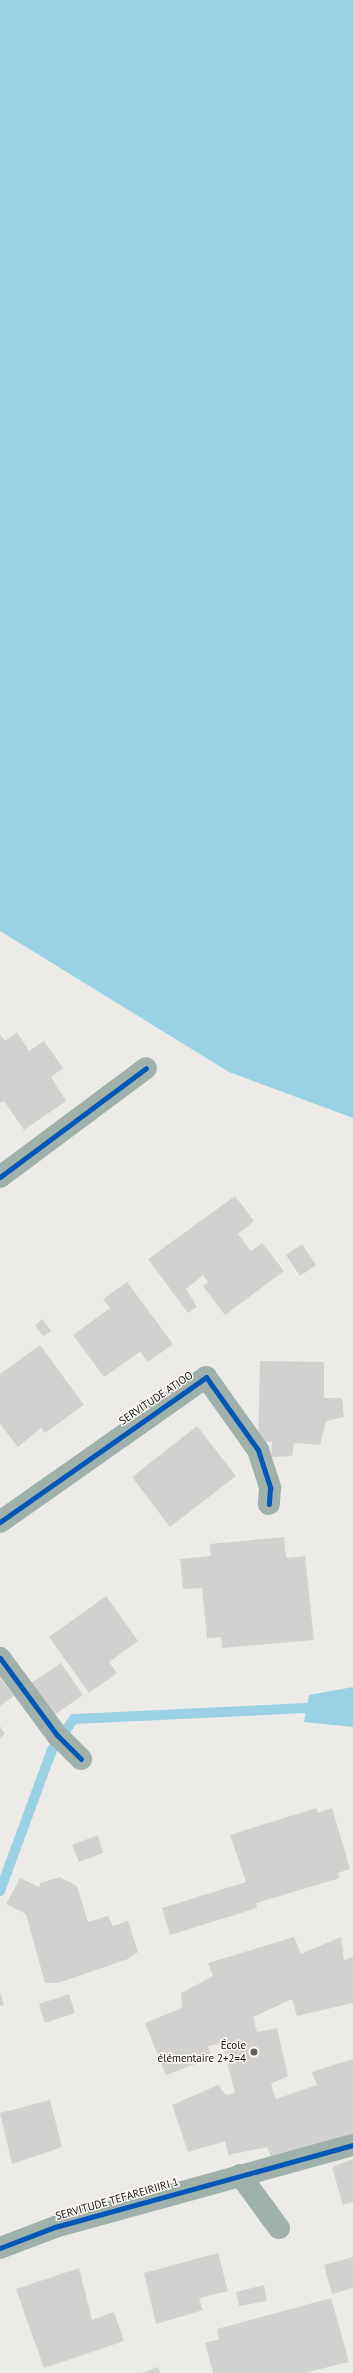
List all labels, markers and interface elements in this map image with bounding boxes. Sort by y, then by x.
street label: SERVITUDE ATIOO [116,1368,196,1428]
place label: École élémentaire 2+2=4 [158,2039,246,2065]
marker: École élémentaire 2+2=4 [249,2047,259,2057]
street label: SERVITUDE TEFAREIRIIRI 1 [54,2175,180,2223]

